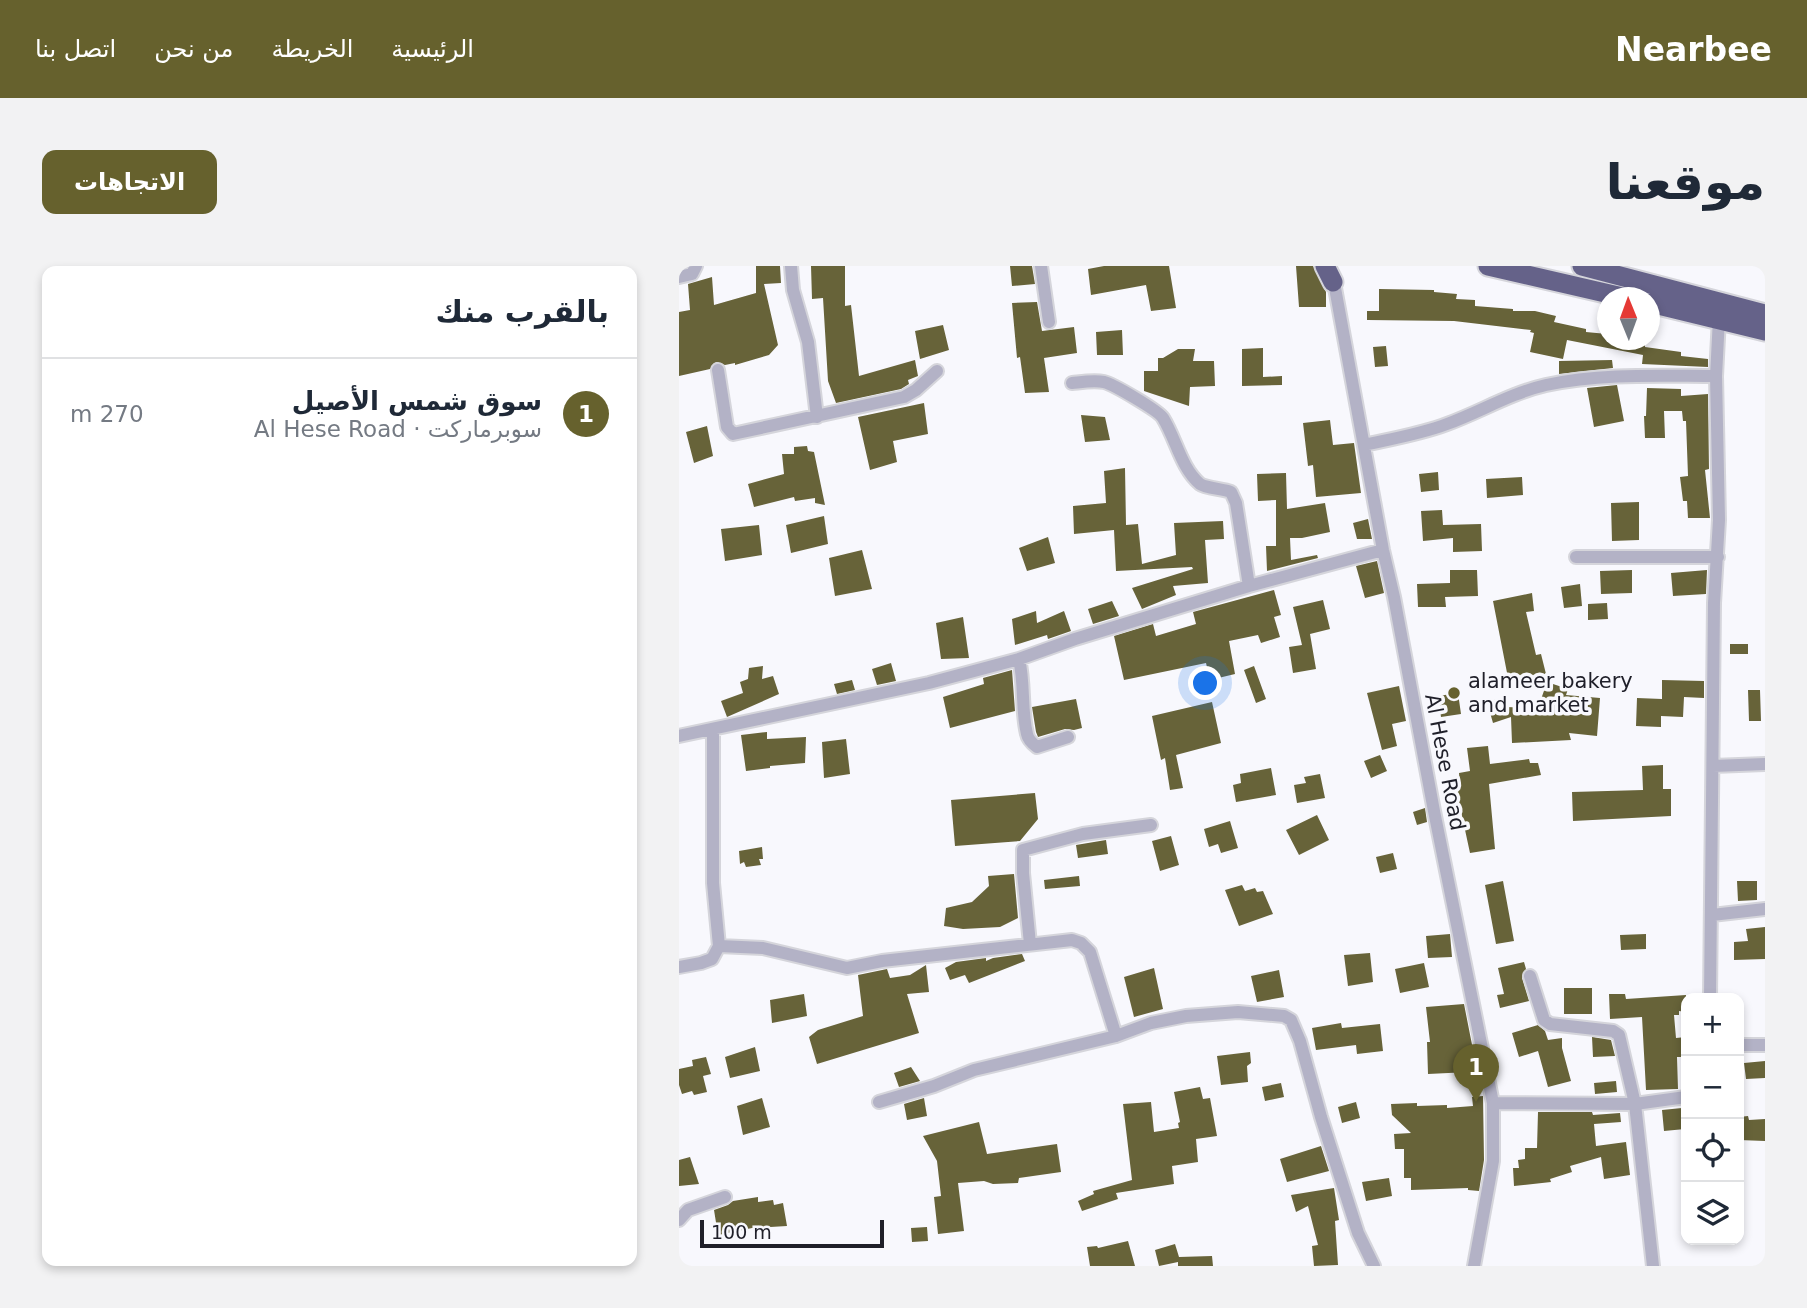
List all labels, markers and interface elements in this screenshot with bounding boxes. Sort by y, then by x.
text: Nearbee [1615,30,1772,69]
text: اتصل بنا [35,35,116,63]
text: من نحن [154,35,233,63]
text: الخريطة [271,35,353,63]
text: الرئيسية [391,35,474,63]
button: الاتجاهات [42,150,217,214]
text: موقعنا [1606,154,1765,211]
north arrow [1597,287,1660,350]
text: بالقرب منك [436,294,609,329]
text: سوق شمس الأصيل [292,386,542,416]
text: 270 m [70,401,144,427]
text: 1 [578,401,594,427]
text: سوبرماركت · Al Hese Road [254,416,542,442]
your location [1188,666,1222,700]
place label: alameer bakery and market [1468,669,1633,717]
marker: alameer bakery and market [1446,685,1462,701]
street label: Al Hese Road [1420,692,1470,832]
map controls [1681,993,1744,1245]
button: + [1681,993,1744,1056]
pin: 1 [1453,1044,1499,1102]
button: − [1681,1056,1744,1119]
button: locate [1681,1119,1744,1182]
button: layers [1681,1182,1744,1245]
scale bar [700,1217,884,1249]
text: 100 m [711,1221,772,1243]

